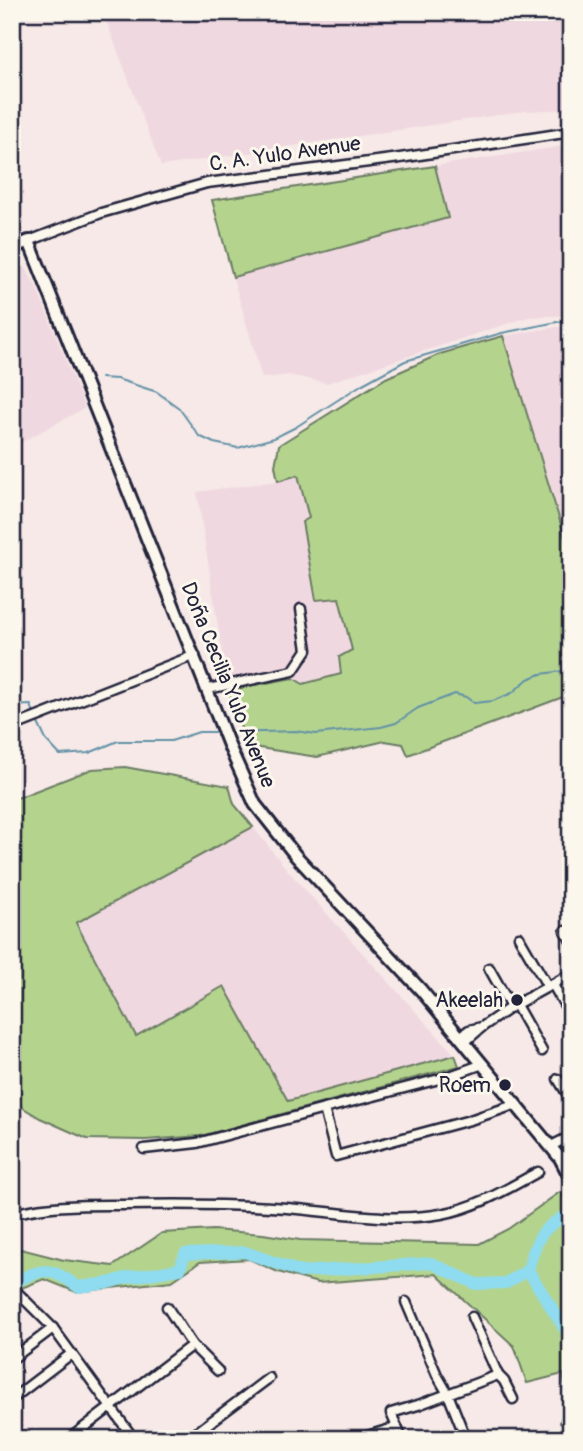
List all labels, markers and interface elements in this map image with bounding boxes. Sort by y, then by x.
street label: C. A. Yulo Avenue [208,130,363,178]
street label: Doña Cecilia Yulo Avenue [174,578,282,792]
place label: Akeelah [435,987,503,1014]
marker: Akeelah [509,992,525,1008]
place label: Roem [439,1072,491,1099]
marker: Roem [497,1077,513,1093]

